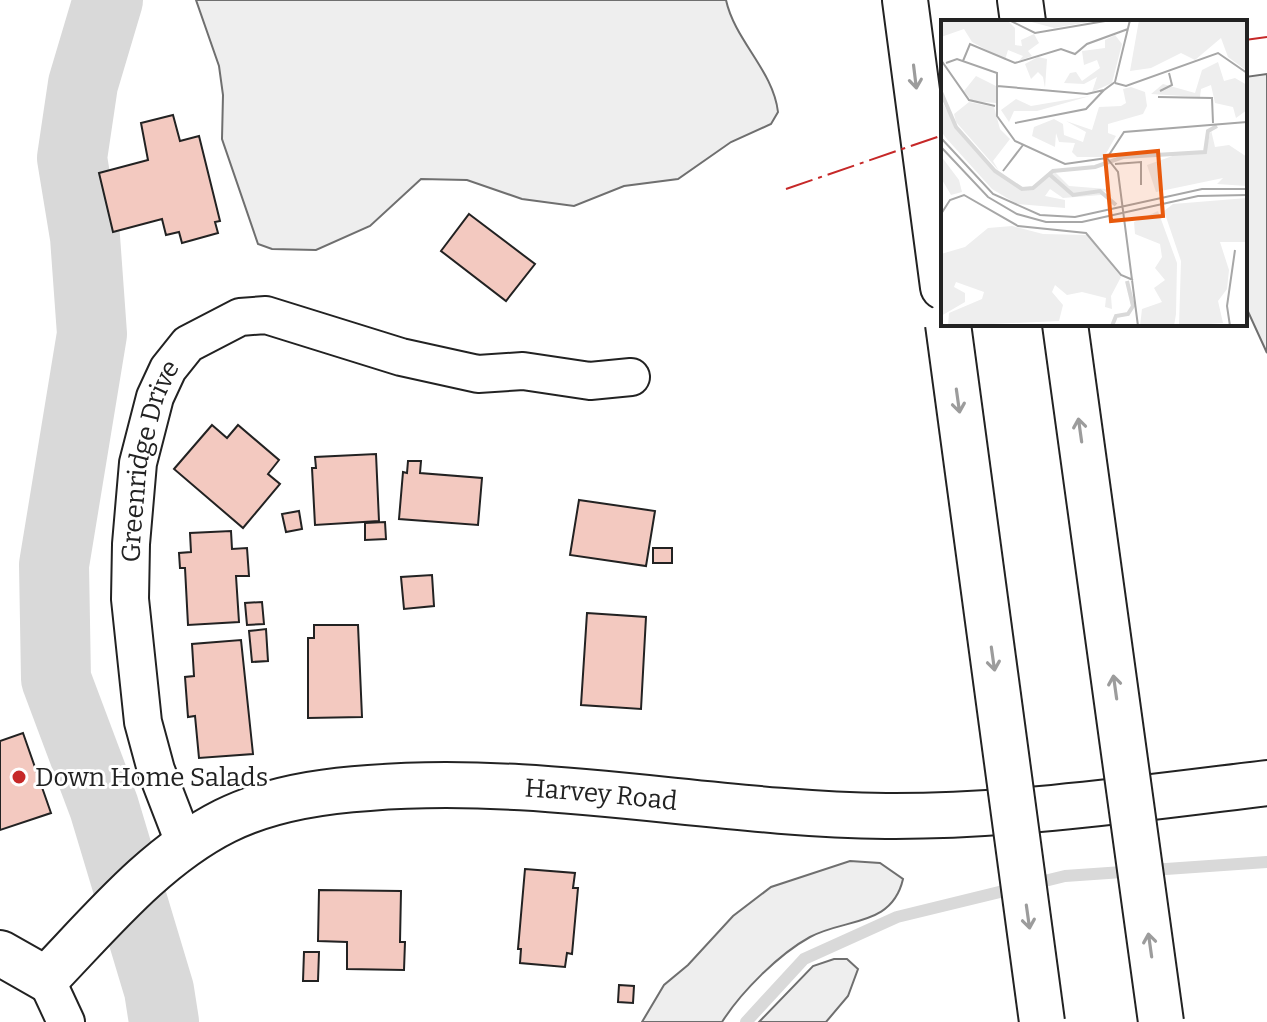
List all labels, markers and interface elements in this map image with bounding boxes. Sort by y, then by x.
inset map [941,20,1247,326]
one-way arrow [908,64,923,89]
street label: Greenridge Drive [116,353,186,563]
one-way arrow [951,387,966,414]
one-way arrow [1072,417,1087,443]
one-way arrow [986,646,1001,671]
one-way arrow [1107,675,1122,700]
place label: Down Home Salads [35,762,268,793]
marker: Down Home Salads [10,768,28,786]
street label: Harvey Road [524,773,679,817]
one-way arrow [1021,904,1036,929]
one-way arrow [1142,933,1157,958]

